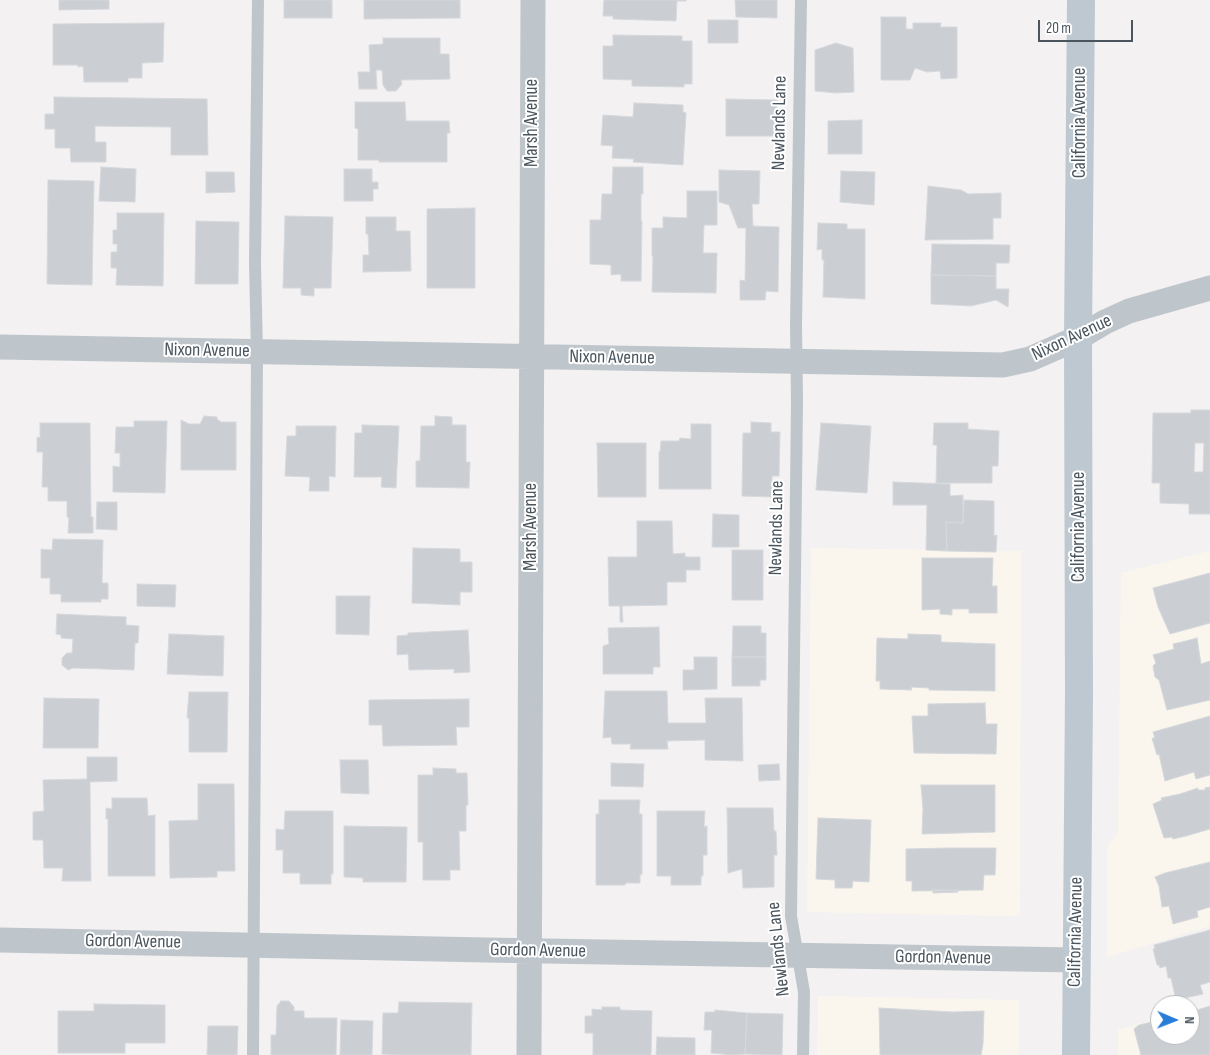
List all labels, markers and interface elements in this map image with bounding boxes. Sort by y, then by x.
scale bar [1040,10,1135,42]
text: 20 m [1046,19,1071,38]
street label: California Avenue [1069,68,1091,178]
street label: Newlands Lane [768,75,792,171]
street label: Marsh Avenue [521,79,543,167]
street label: Nixon Avenue [1028,310,1116,366]
street label: Nixon Avenue [164,339,250,363]
street label: Nixon Avenue [569,346,655,370]
street label: California Avenue [1068,472,1090,582]
street label: Newlands Lane [765,480,789,576]
street label: Marsh Avenue [520,483,542,571]
street label: California Avenue [1064,877,1088,987]
street label: Newlands Lane [763,901,795,997]
street label: Gordon Avenue [85,930,181,954]
street label: Gordon Avenue [490,939,586,963]
street label: Gordon Avenue [895,946,991,970]
north arrow [1150,995,1200,1045]
text: N [1181,1016,1198,1024]

